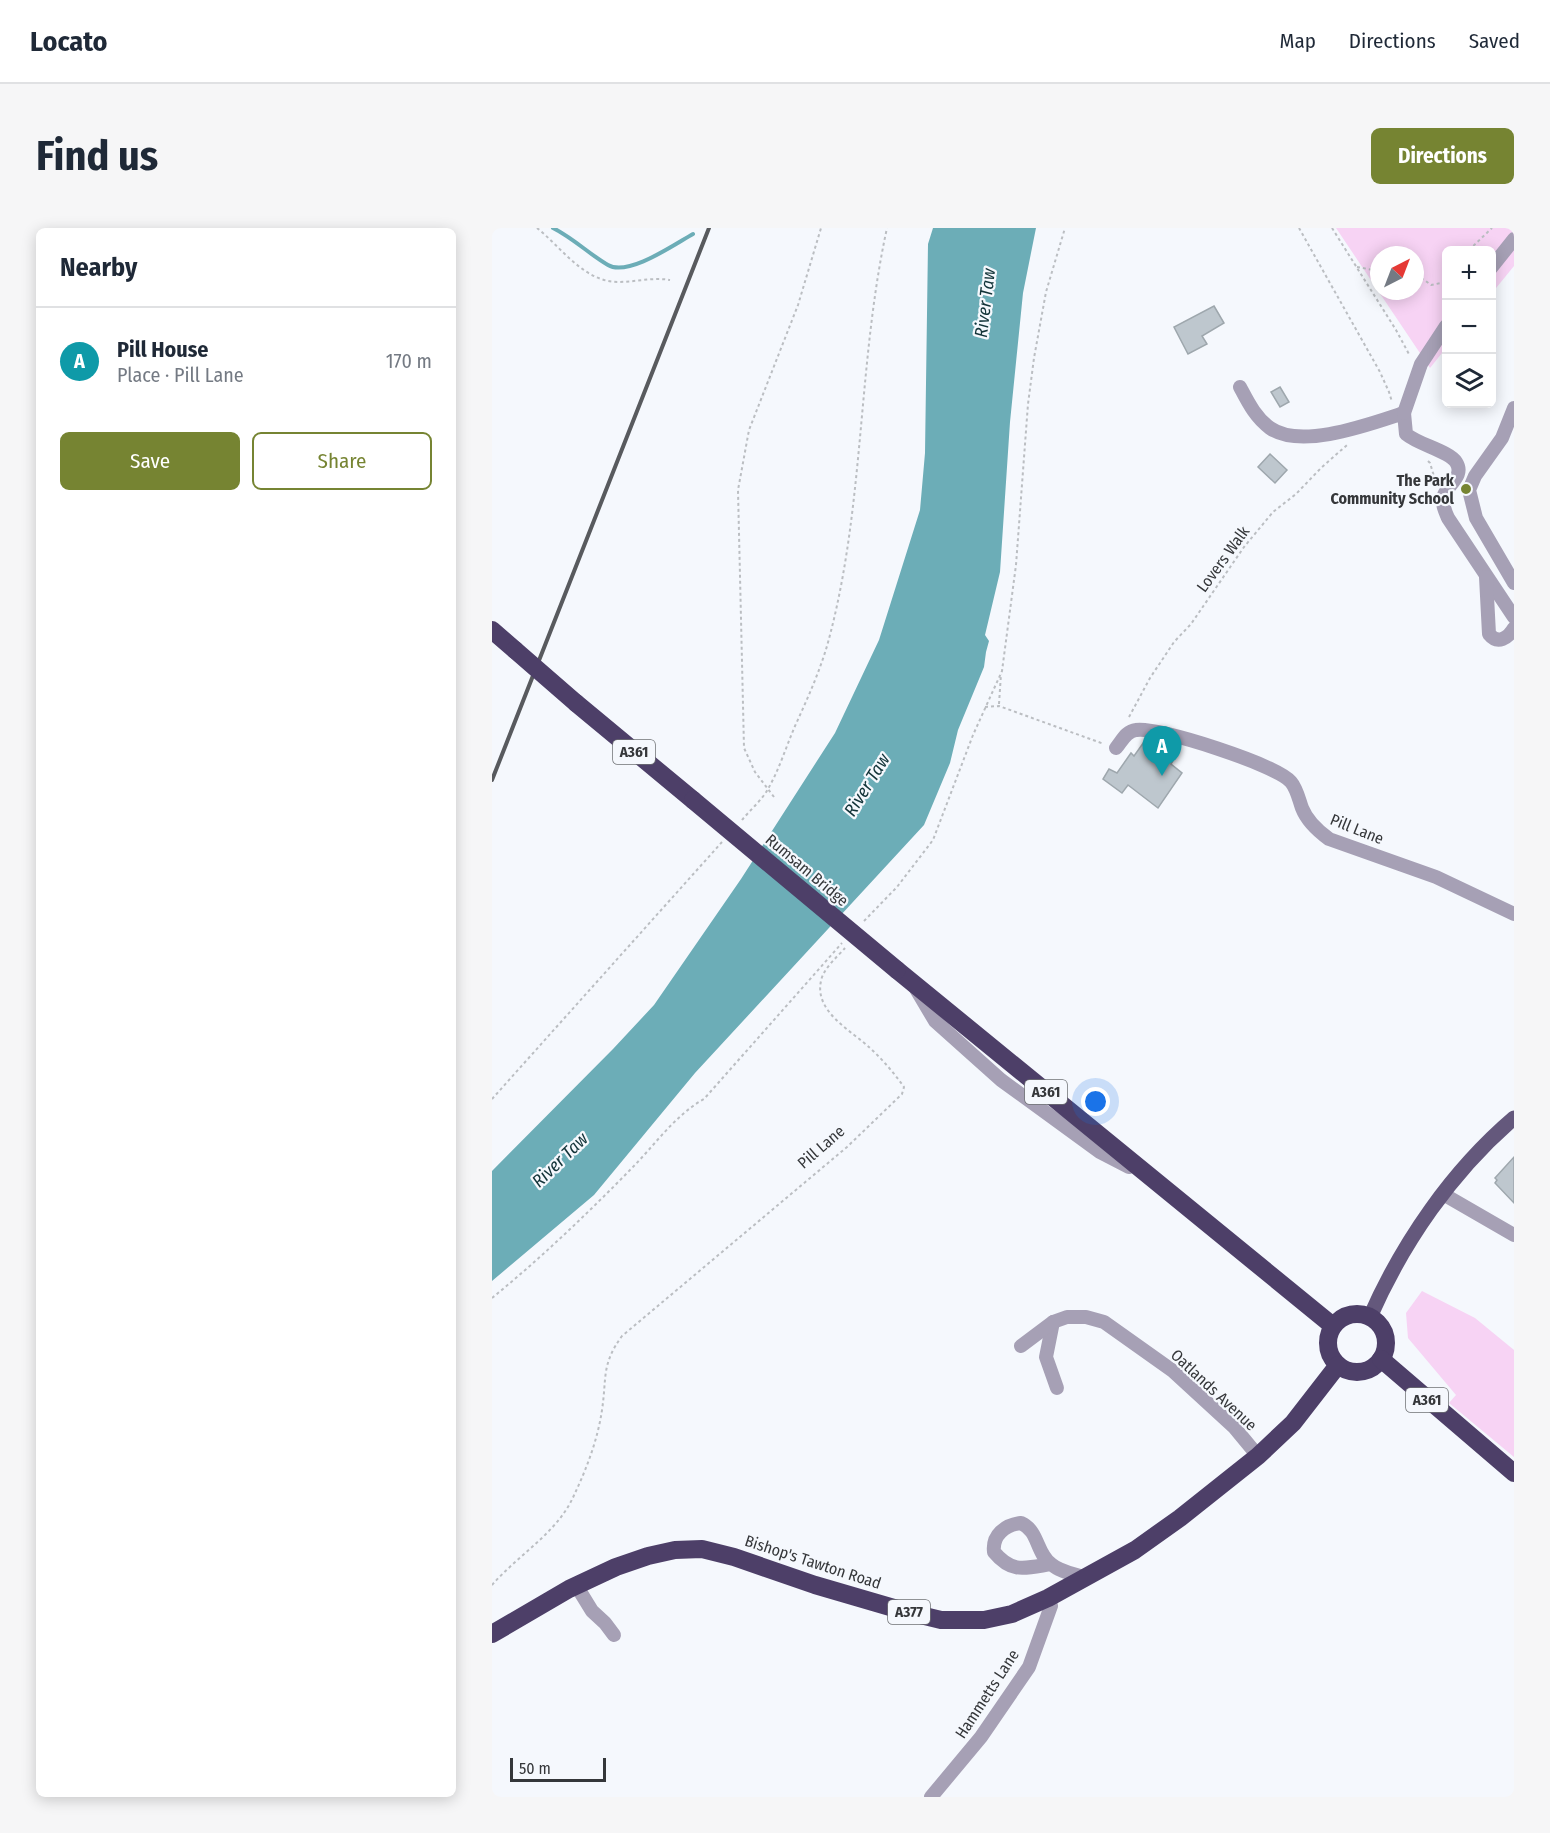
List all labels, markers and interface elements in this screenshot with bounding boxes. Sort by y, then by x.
text: Locato [30,25,108,58]
text: Map [1279,28,1316,54]
text: Directions [1349,28,1436,54]
text: Saved [1469,28,1520,54]
button: Directions [1371,128,1514,184]
text: Find us [36,131,158,181]
north arrow [1370,246,1424,300]
map controls [1442,246,1496,408]
button: + [1442,246,1496,300]
text: Nearby [60,252,137,283]
water label: River Taw [970,267,1000,339]
button: − [1442,300,1496,354]
text: Pill House [117,336,208,363]
text: A [74,349,85,373]
text: 170 m [386,349,432,373]
button: layers [1442,354,1496,408]
text: Place · Pill Lane [117,363,244,387]
button: Save [60,432,240,490]
button: Share [252,432,432,490]
place label: The Park Community School [1330,471,1455,508]
marker: The Park Community School [1459,482,1473,496]
street label: Lovers Walk [1193,522,1254,596]
pin: A [1142,726,1182,776]
road number: A361 [613,740,655,764]
water label: River Taw [839,749,895,820]
street label: Pill Lane [1328,810,1386,848]
street label: Rumsam Bridge [762,830,852,910]
road number: A361 [1025,1080,1067,1104]
your location [1081,1087,1110,1116]
street label: Pill Lane [794,1121,848,1172]
water label: River Taw [527,1128,593,1192]
street label: Oatlands Avenue [1167,1345,1261,1435]
road number: A361 [1406,1388,1448,1412]
street label: Bishop's Tawton Road [742,1531,884,1593]
road number: A377 [888,1600,930,1624]
street label: Hammetts Lane [951,1646,1023,1742]
scale bar [510,1755,606,1782]
text: 50 m [519,1759,551,1778]

